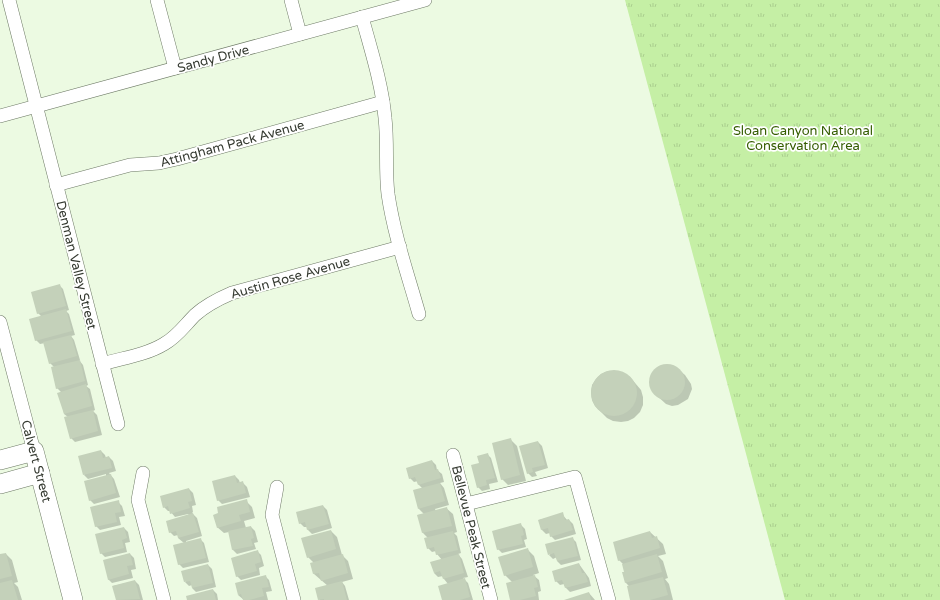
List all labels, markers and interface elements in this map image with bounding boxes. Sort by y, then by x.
street label: Sandy Drive [176,42,251,76]
street label: Attingham Pack Avenue [158,117,306,171]
park label: Sloan Canyon National Conservation Area [733,123,873,154]
street label: Denman Valley Street [52,199,100,331]
street label: Austin Rose Avenue [229,253,352,303]
street label: Calvert Street [17,419,55,504]
street label: Bellevue Peak Street [448,464,494,591]

